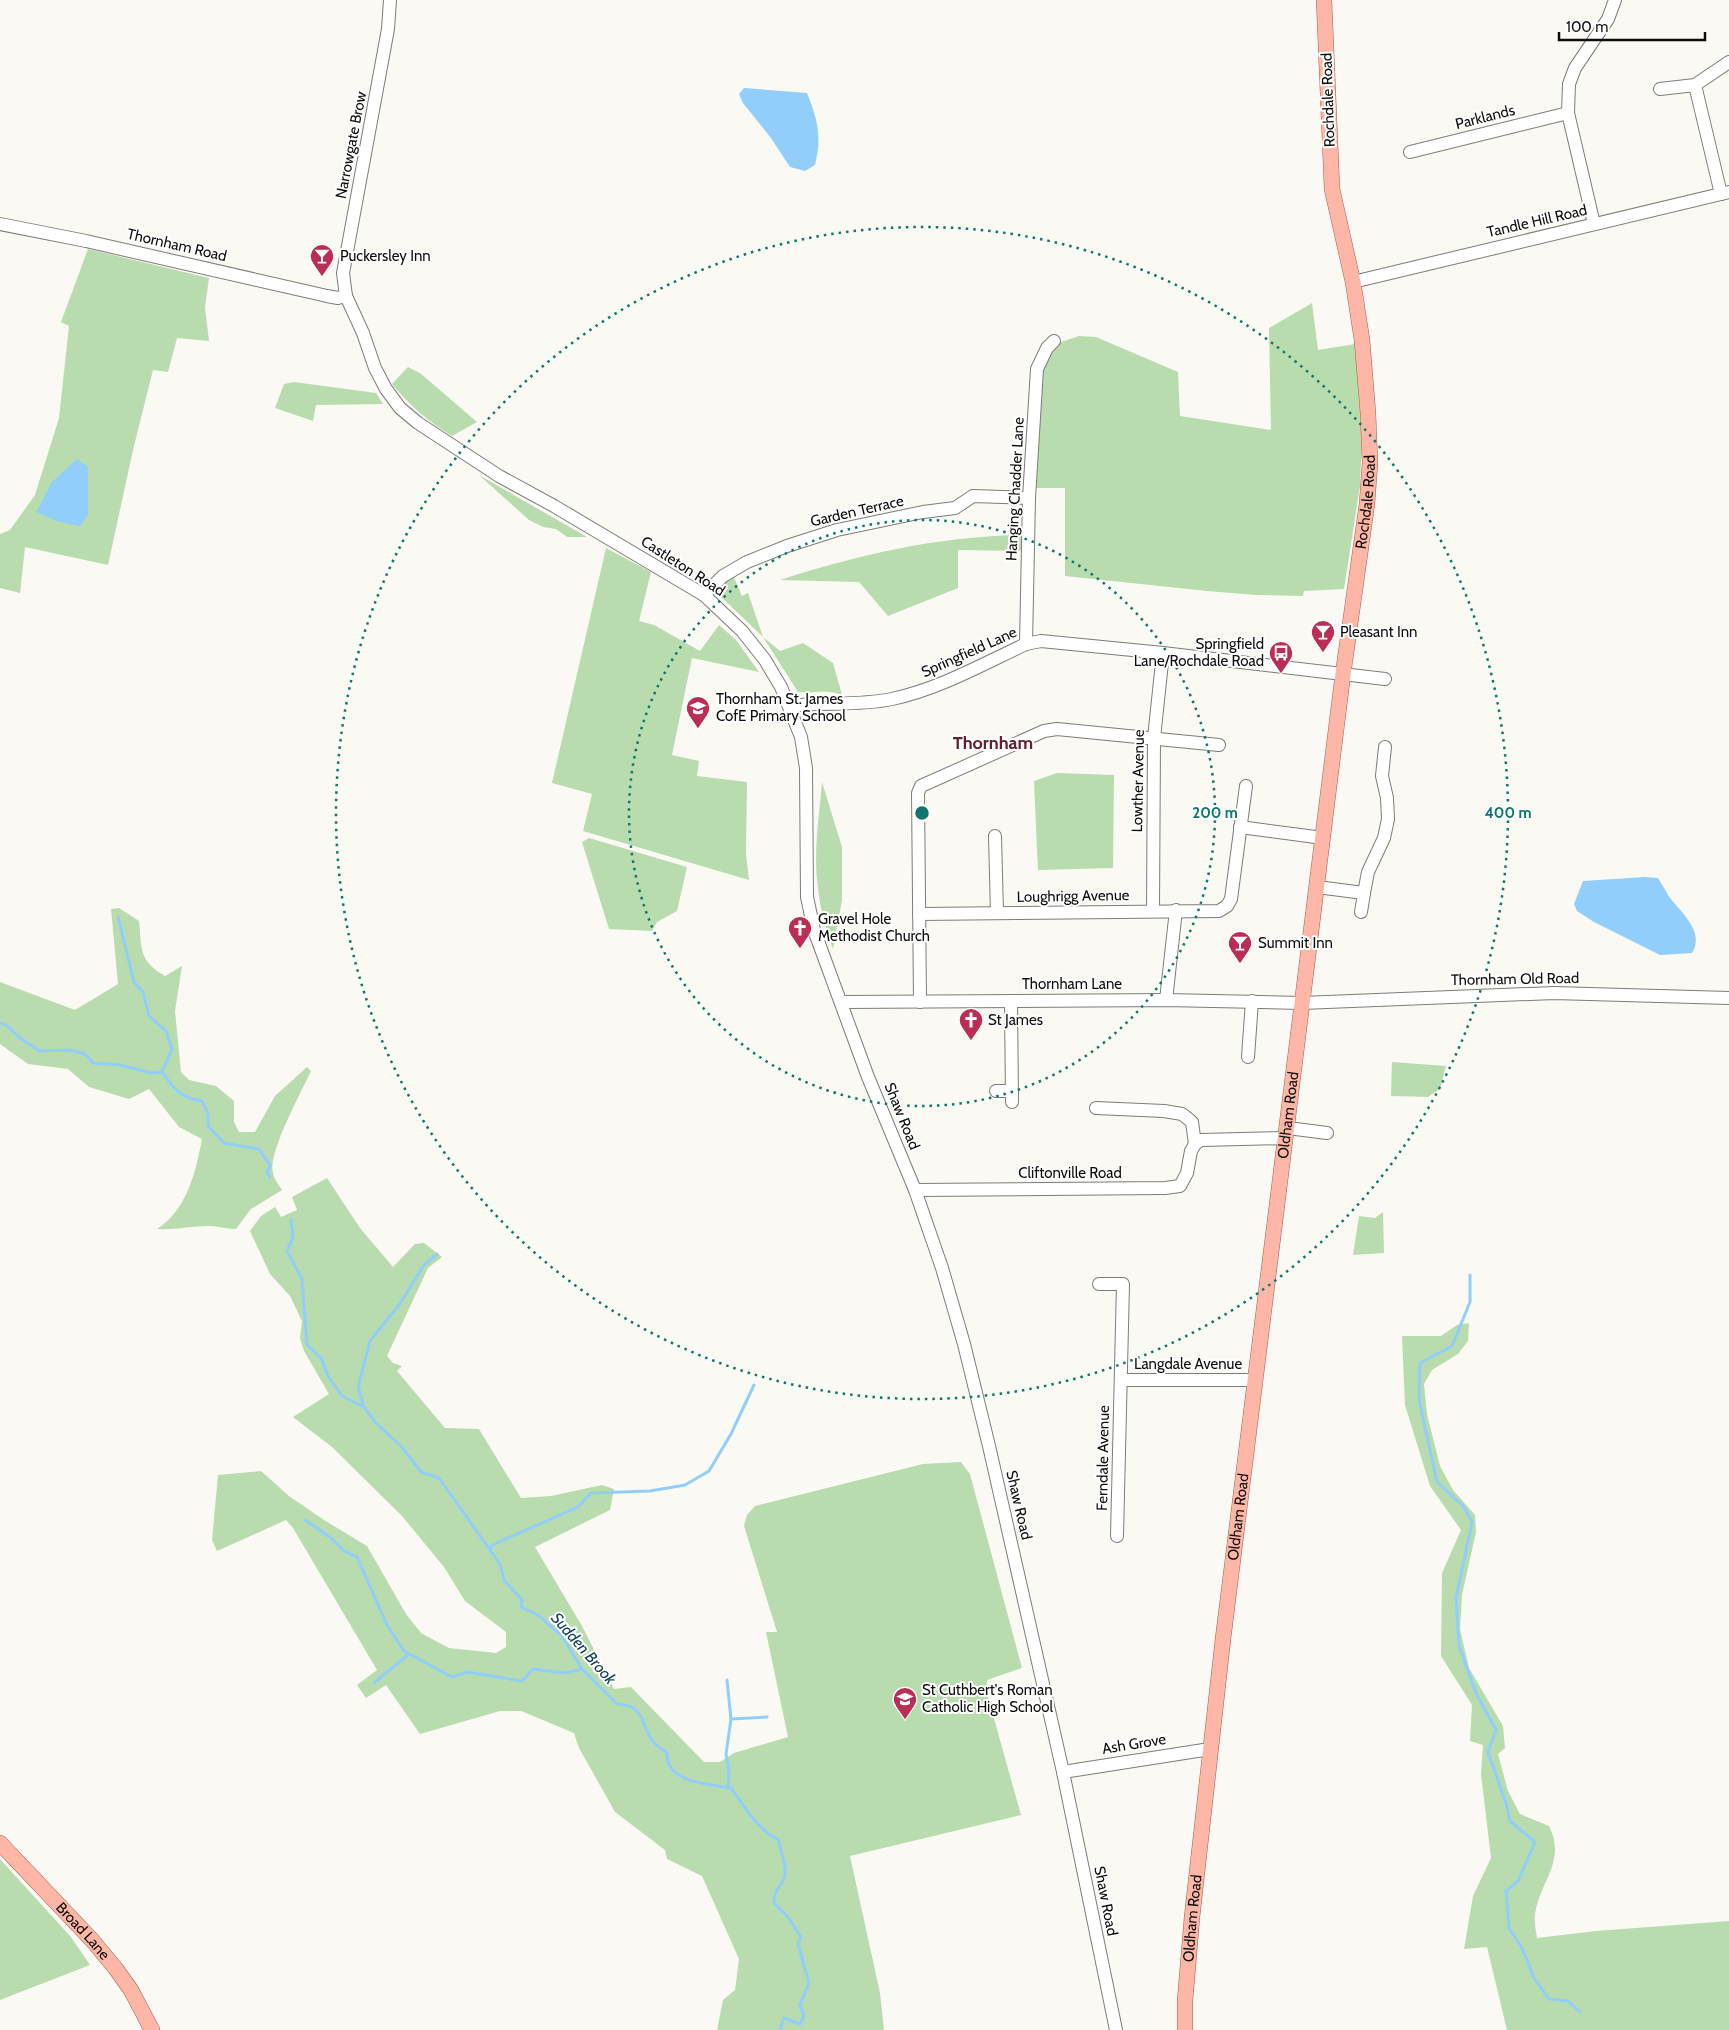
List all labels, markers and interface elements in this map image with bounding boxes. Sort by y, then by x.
scale bar [1559,10,1705,42]
text: 100 m [1566,18,1608,36]
street label: Rochdale Road [1317,52,1339,148]
street label: Narrowgate Brow [332,90,370,200]
street label: Parklands [1453,101,1517,133]
street label: Tandle Hill Road [1485,201,1589,241]
street label: Thornham Road [125,225,229,265]
bar icon: Puckersley Inn [309,243,335,277]
place label: Puckersley Inn [340,247,431,265]
street label: Hanging Chadder Lane [1002,416,1028,561]
street label: Rochdale Road [1352,455,1379,550]
street label: Garden Terrace [809,491,906,530]
street label: Castleton Road [638,532,728,600]
bar icon: Pleasant Inn [1310,619,1336,653]
street label: Springfield Lane [918,623,1020,681]
place label: Pleasant Inn [1340,623,1417,641]
place label: Springfield Lane/Rochdale Road [1134,635,1264,670]
bus stop icon: Springfield Lane/Rochdale Road [1268,640,1294,674]
place label: Thornham St. James CofE Primary School [716,690,846,725]
school or university icon: Thornham St. James CofE Primary School [685,695,711,729]
street label: Lowther Avenue [1128,729,1148,833]
district label: Thornham [953,732,1033,754]
centre of rings [913,804,931,822]
text: 200 m [1192,804,1238,822]
text: 400 m [1485,804,1531,822]
street label: Loughrigg Avenue [1016,886,1130,906]
place label: Gravel Hole Methodist Church [818,910,930,945]
church icon: Gravel Hole Methodist Church [787,915,813,949]
bar icon: Summit Inn [1227,930,1253,964]
place label: Summit Inn [1258,934,1333,952]
street label: Thornham Old Road [1451,969,1579,989]
street label: Thornham Lane [1022,975,1122,993]
church icon: St James [958,1007,984,1041]
place label: St James [988,1011,1043,1029]
street label: Oldham Road [1274,1070,1302,1160]
street label: Shaw Road [880,1080,924,1152]
street label: Cliftonville Road [1018,1164,1122,1182]
street label: Langdale Avenue [1134,1355,1242,1373]
street label: Ferndale Avenue [1093,1405,1113,1511]
street label: Shaw Road [1002,1469,1036,1541]
street label: Oldham Road [1224,1472,1253,1562]
water label: Sudden Brook [547,1609,621,1689]
place label: St Cuthbert's Roman Catholic High School [922,1681,1053,1716]
school or university icon: St Cuthbert's Roman Catholic High School [892,1686,918,1720]
street label: Ash Grove [1101,1730,1168,1758]
street label: Shaw Road [1090,1865,1122,1937]
street label: Oldham Road [1179,1874,1206,1963]
street label: Broad Lane [52,1899,114,1964]

